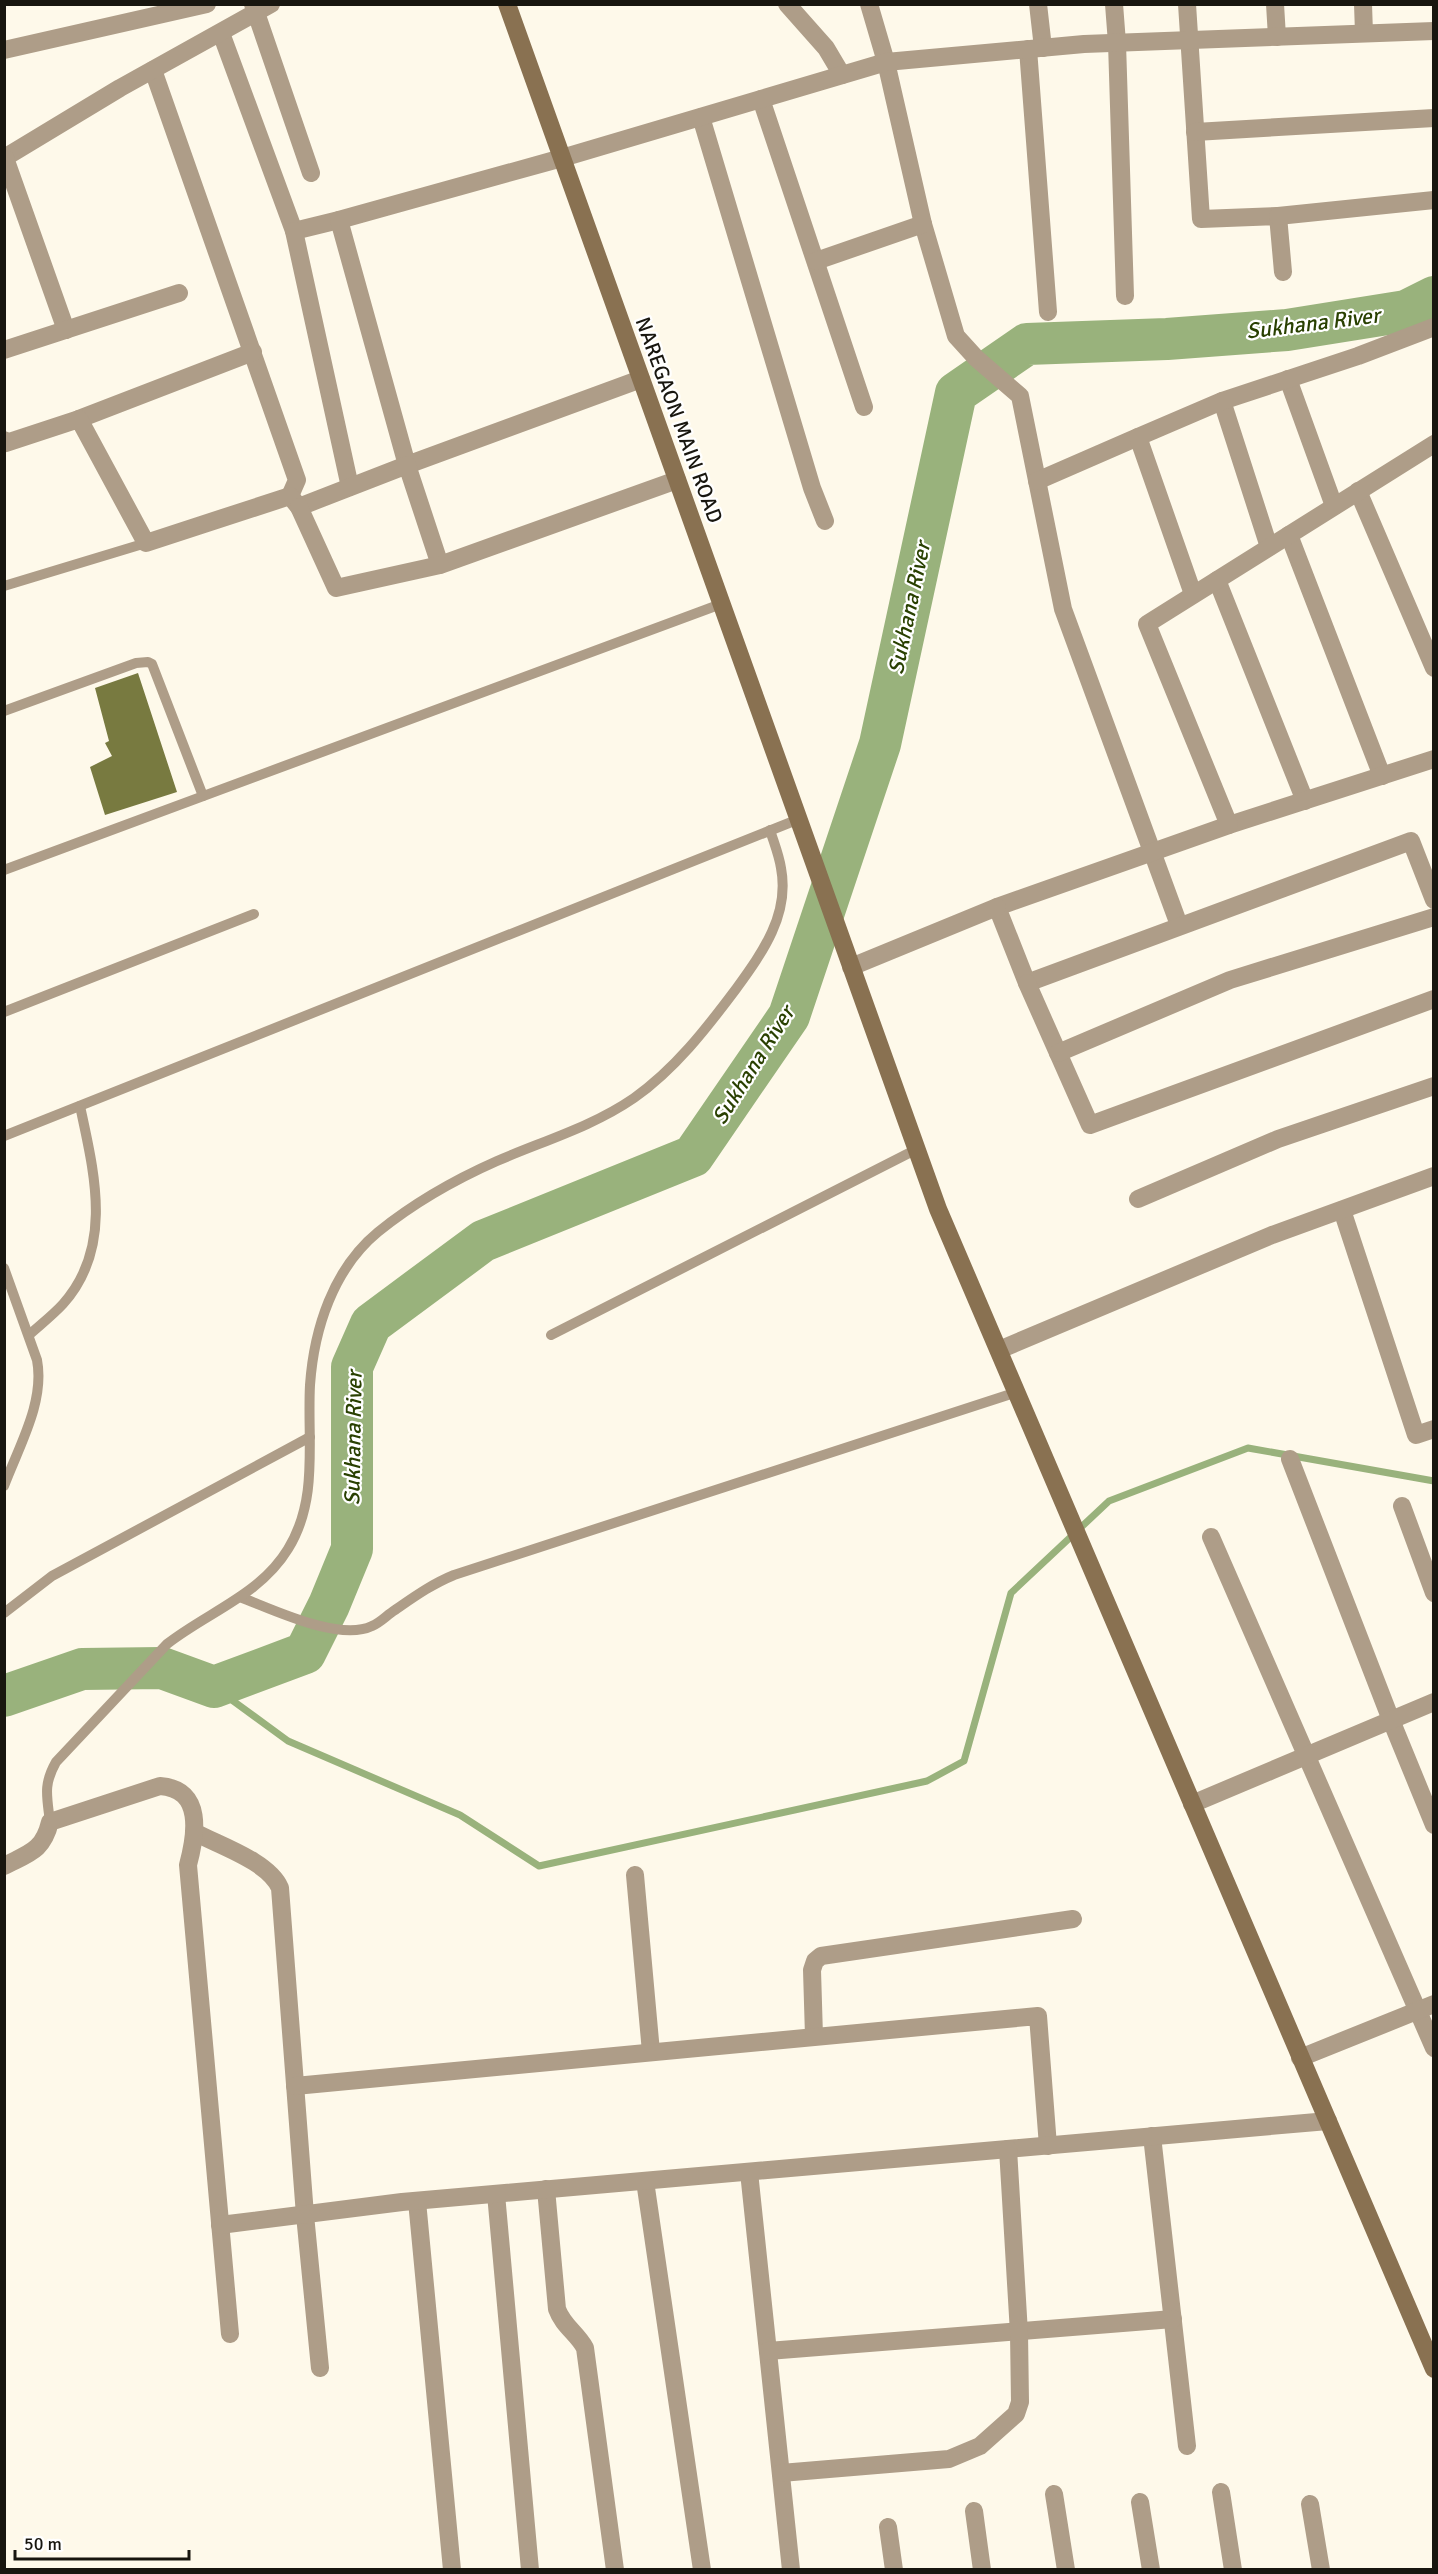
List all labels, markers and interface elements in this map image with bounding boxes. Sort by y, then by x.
water label: Sukhana River [1245,301,1384,345]
street label: NAREGAON MAIN ROAD [630,313,728,527]
water label: Sukhana River [882,537,937,676]
water label: Sukhana River [706,998,802,1129]
water label: Sukhana River [338,1368,368,1505]
scale bar [15,2523,189,2561]
text: 50 m [24,2533,62,2555]

